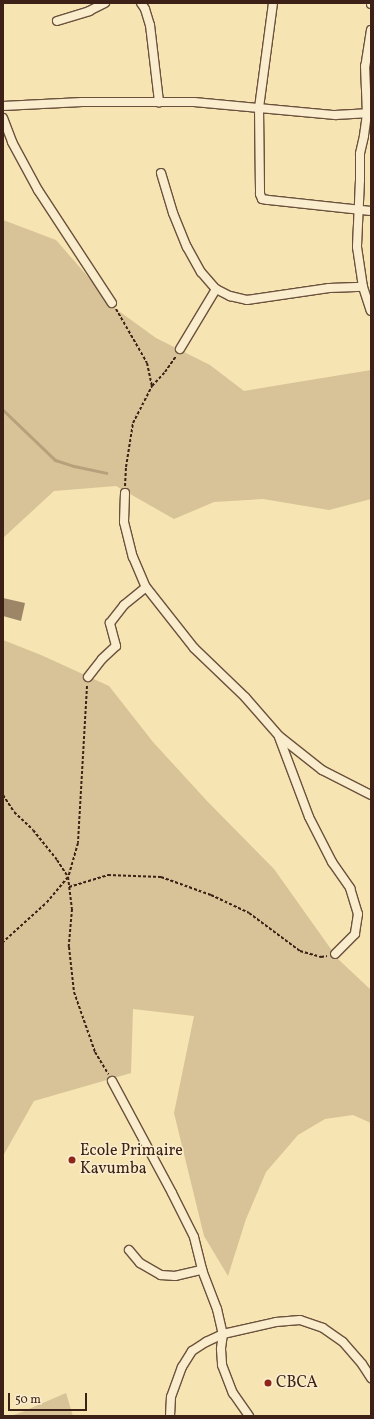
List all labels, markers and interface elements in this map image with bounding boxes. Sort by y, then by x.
place label: Ecole Primaire Kavumba [80,1141,183,1179]
marker: Ecole Primaire Kavumba [67,1155,77,1165]
place label: CBCA [276,1373,318,1393]
marker: CBCA [263,1378,273,1388]
scale bar [10,1385,89,1411]
text: 50 m [15,1392,41,1408]

